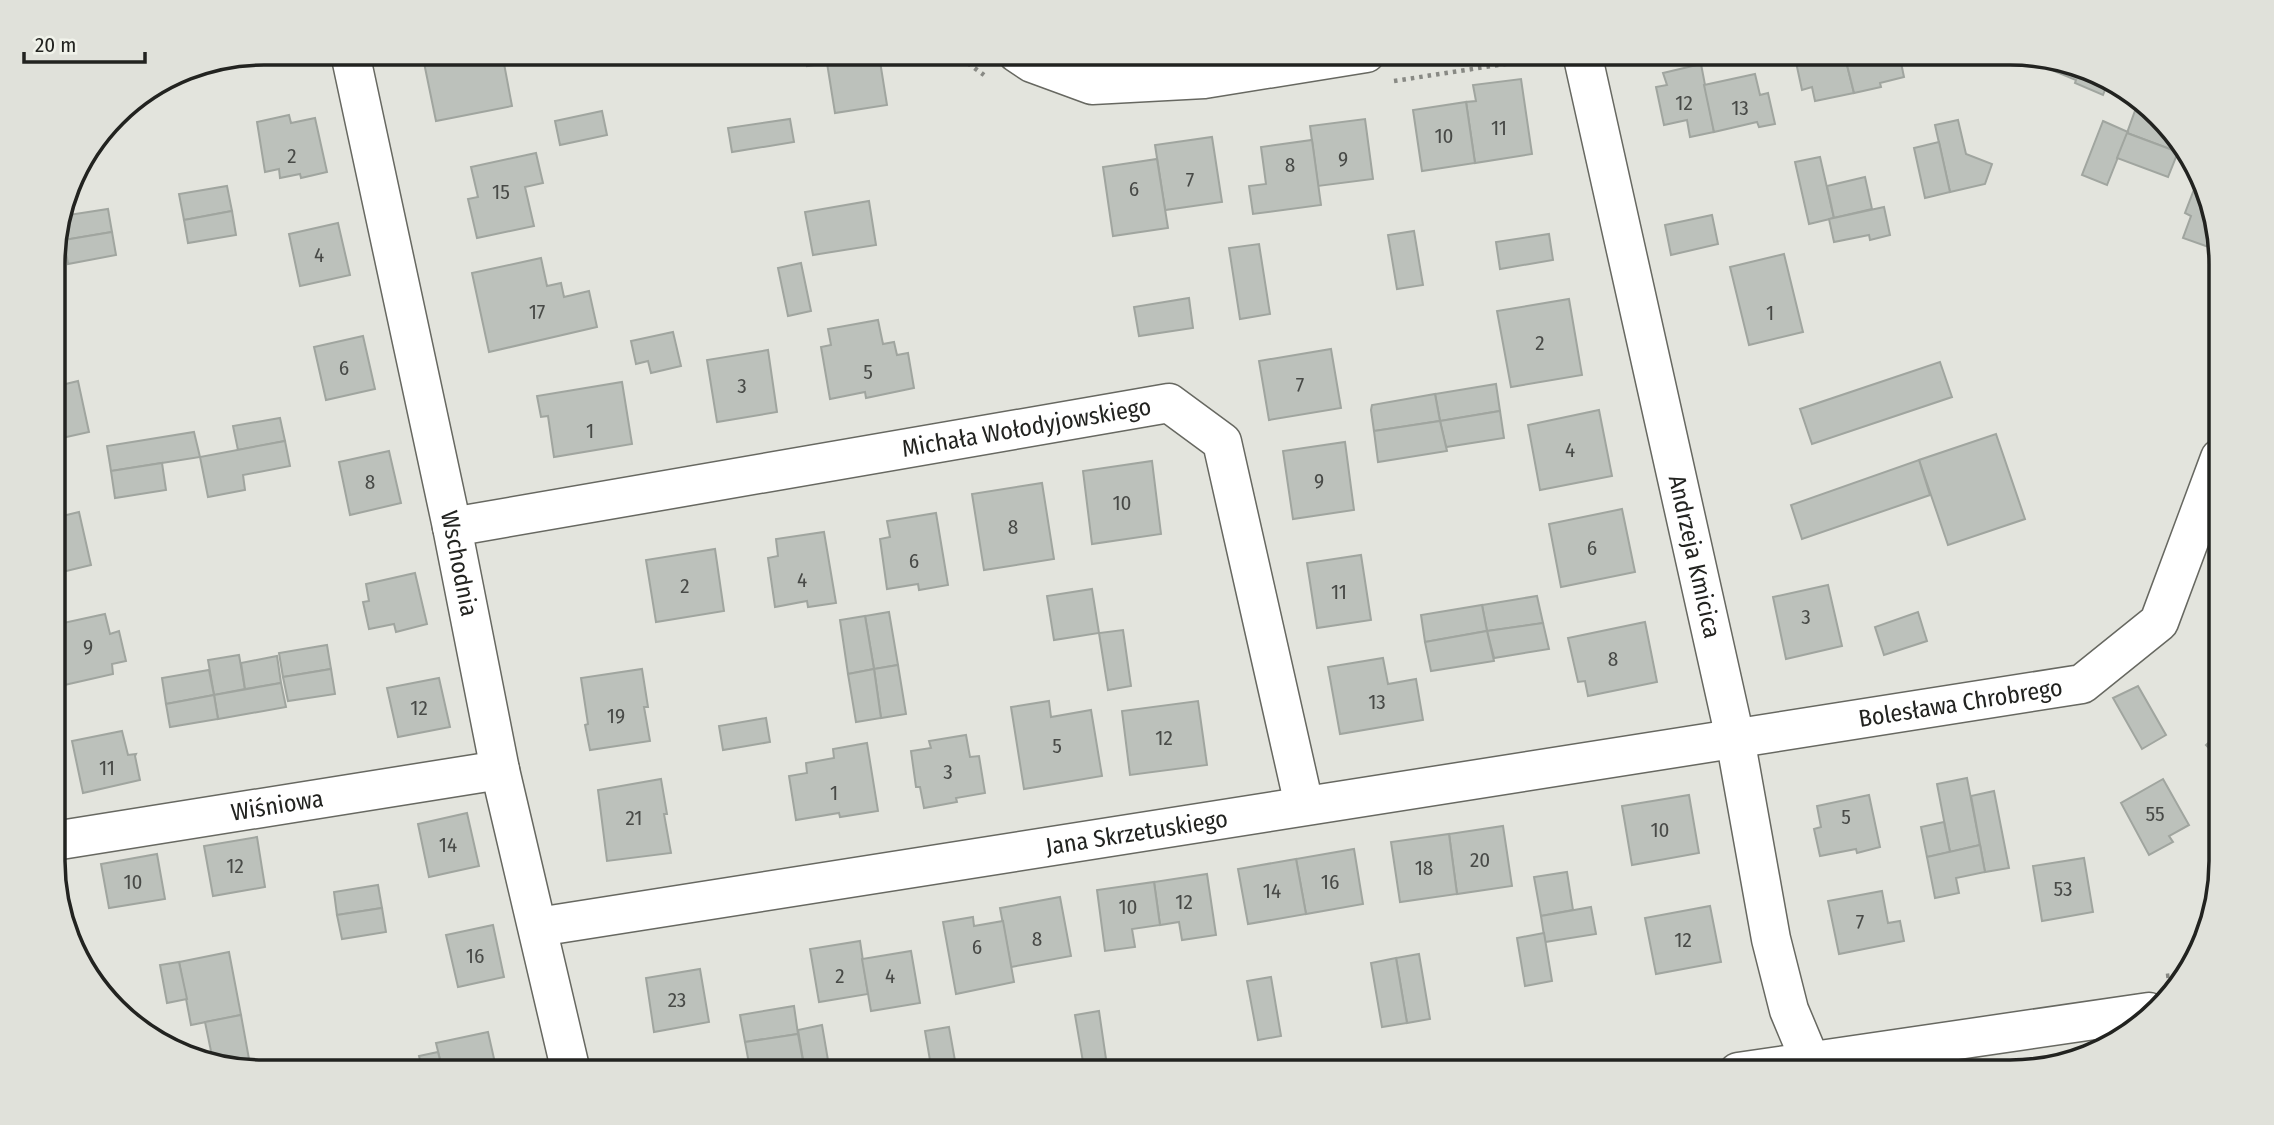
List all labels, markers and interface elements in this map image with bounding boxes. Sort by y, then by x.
scale bar [24,21,145,65]
text: 20 m [35,32,76,58]
house number: 12 [1675,90,1693,116]
house number: 13 [1731,95,1749,121]
house number: 11 [1491,115,1507,141]
house number: 10 [1434,123,1454,149]
house number: 2 [287,143,297,169]
house number: 9 [1338,146,1348,172]
house number: 8 [1285,152,1295,178]
house number: 7 [1186,167,1194,193]
house number: 6 [1129,176,1139,202]
house number: 15 [492,179,510,205]
house number: 4 [314,242,324,268]
house number: 17 [529,299,545,325]
house number: 1 [1766,300,1774,326]
house number: 2 [1535,330,1545,356]
house number: 6 [339,355,349,381]
house number: 5 [863,359,873,385]
house number: 7 [1296,372,1304,398]
house number: 3 [737,373,747,399]
street label: Michała Wołodyjowskiego [900,392,1153,463]
house number: 1 [586,418,594,444]
house number: 4 [1565,437,1575,463]
house number: 9 [1314,468,1324,494]
house number: 8 [365,469,375,495]
street label: Andrzeja Kmicica [1663,472,1726,641]
house number: 10 [1112,490,1132,516]
street label: Wschodnia [435,508,483,619]
house number: 8 [1008,514,1018,540]
house number: 6 [1587,535,1597,561]
house number: 6 [909,548,919,574]
house number: 4 [797,567,807,593]
house number: 2 [680,573,690,599]
house number: 11 [1331,579,1347,605]
house number: 3 [1801,604,1811,630]
house number: 9 [83,634,93,660]
house number: 8 [1608,646,1618,672]
street label: Bolesława Chrobrego [1857,673,2064,733]
house number: 13 [1368,689,1386,715]
house number: 12 [410,695,428,721]
house number: 19 [607,703,625,729]
house number: 12 [1155,725,1173,751]
house number: 5 [1052,733,1062,759]
house number: 11 [99,755,115,781]
house number: 3 [943,759,953,785]
house number: 1 [830,780,838,806]
street label: Wiśniowa [229,784,325,827]
house number: 55 [2145,801,2165,827]
house number: 5 [1841,804,1851,830]
house number: 21 [626,805,643,831]
street label: Jana Skrzetuskiego [1044,805,1230,861]
house number: 10 [1650,817,1670,843]
house number: 14 [439,832,457,858]
house number: 20 [1470,847,1490,873]
house number: 12 [226,853,244,879]
house number: 18 [1415,855,1433,881]
house number: 10 [123,869,143,895]
house number: 16 [1321,869,1339,895]
house number: 53 [2054,876,2072,902]
house number: 14 [1263,878,1281,904]
house number: 12 [1175,889,1193,915]
house number: 10 [1118,894,1138,920]
house number: 7 [1856,909,1864,935]
house number: 8 [1032,926,1042,952]
house number: 12 [1674,927,1692,953]
house number: 6 [972,934,982,960]
house number: 16 [466,943,484,969]
house number: 2 [835,963,845,989]
house number: 4 [885,963,895,989]
house number: 23 [668,987,686,1013]

